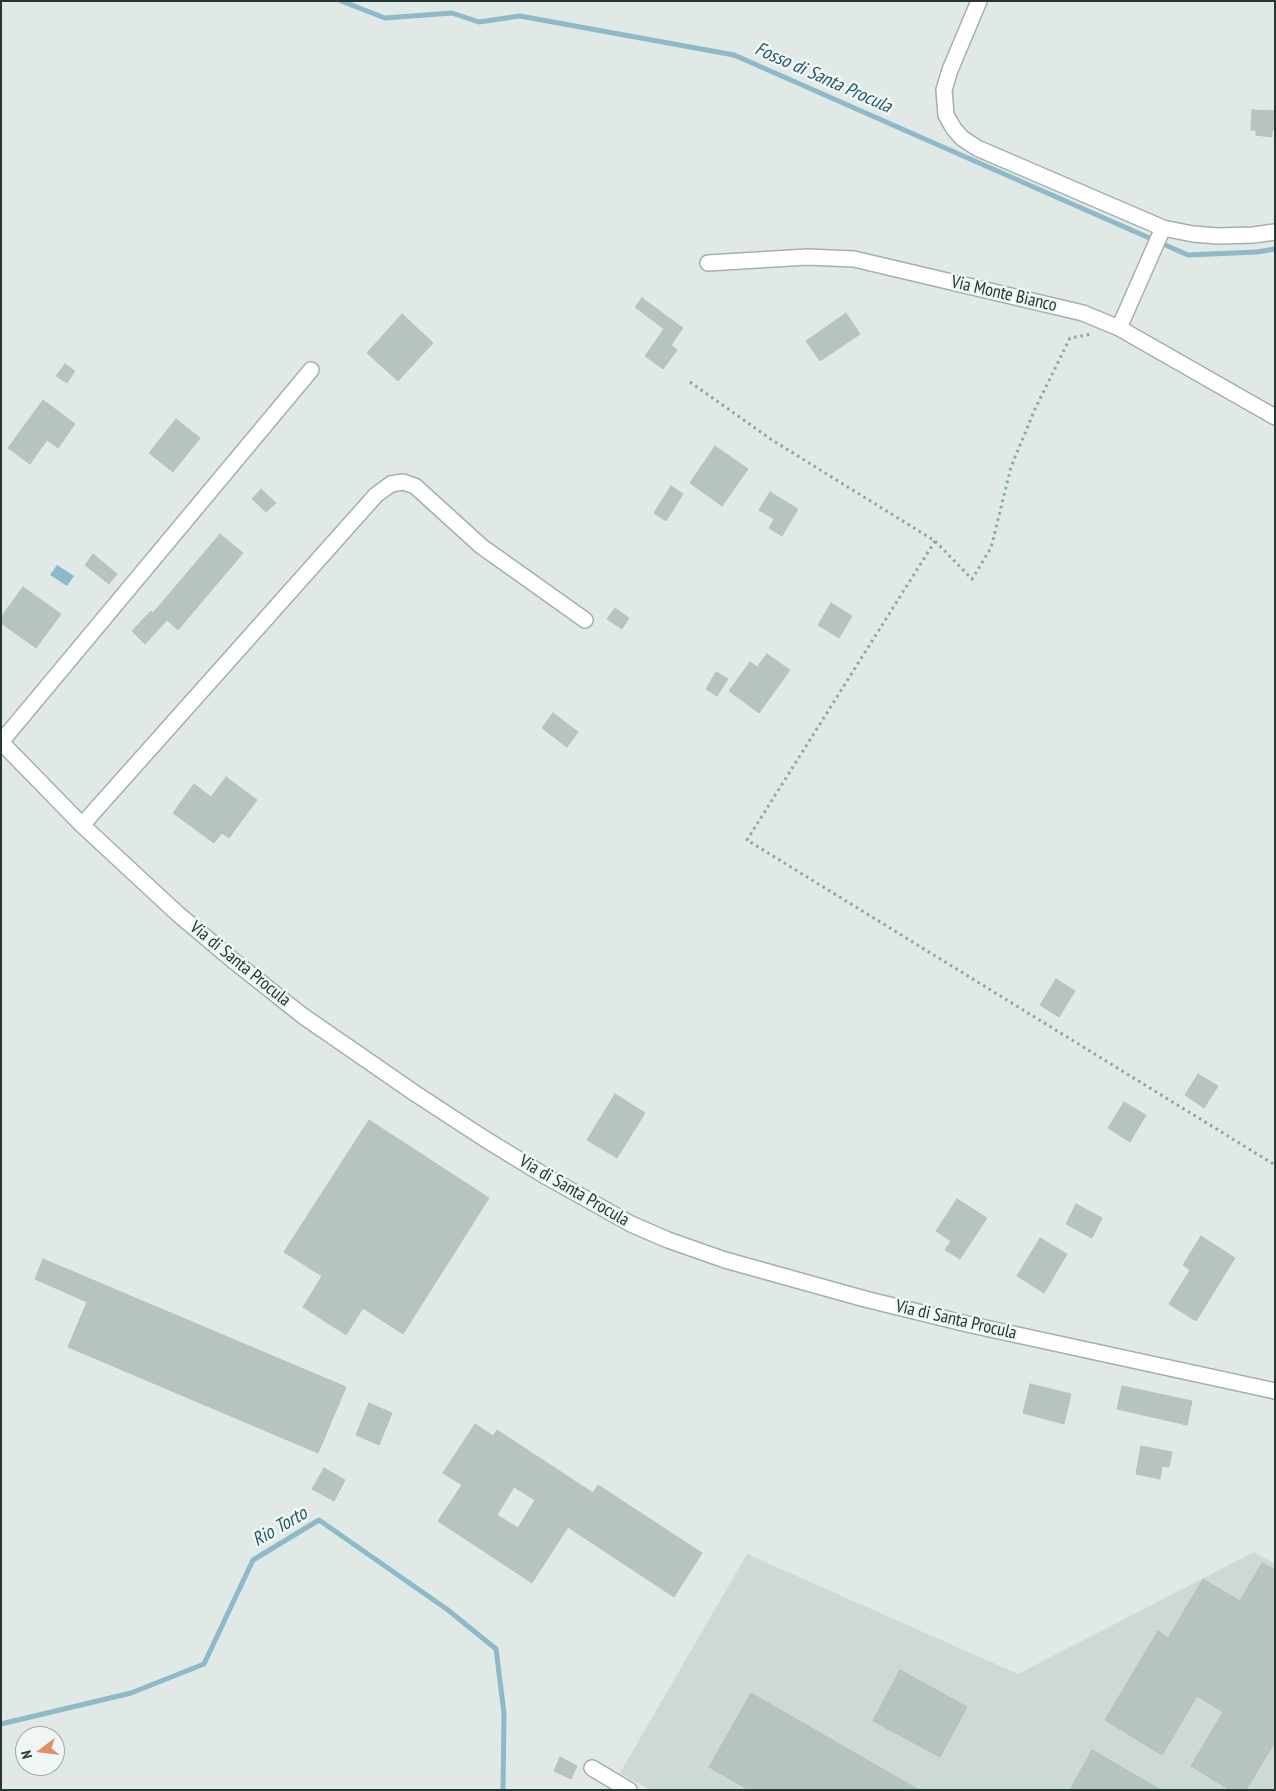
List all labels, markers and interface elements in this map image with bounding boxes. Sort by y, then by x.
water label: Fosso di Santa Procula [751,38,895,118]
street label: Via Monte Bianco [949,271,1059,317]
street label: Via di Santa Procula [185,917,295,1011]
street label: Via di Santa Procula [515,1151,633,1231]
street label: Via di Santa Procula [893,1296,1019,1344]
water label: Rio Torto [249,1502,311,1552]
north arrow [15,1726,65,1776]
text: N [17,1749,36,1761]

